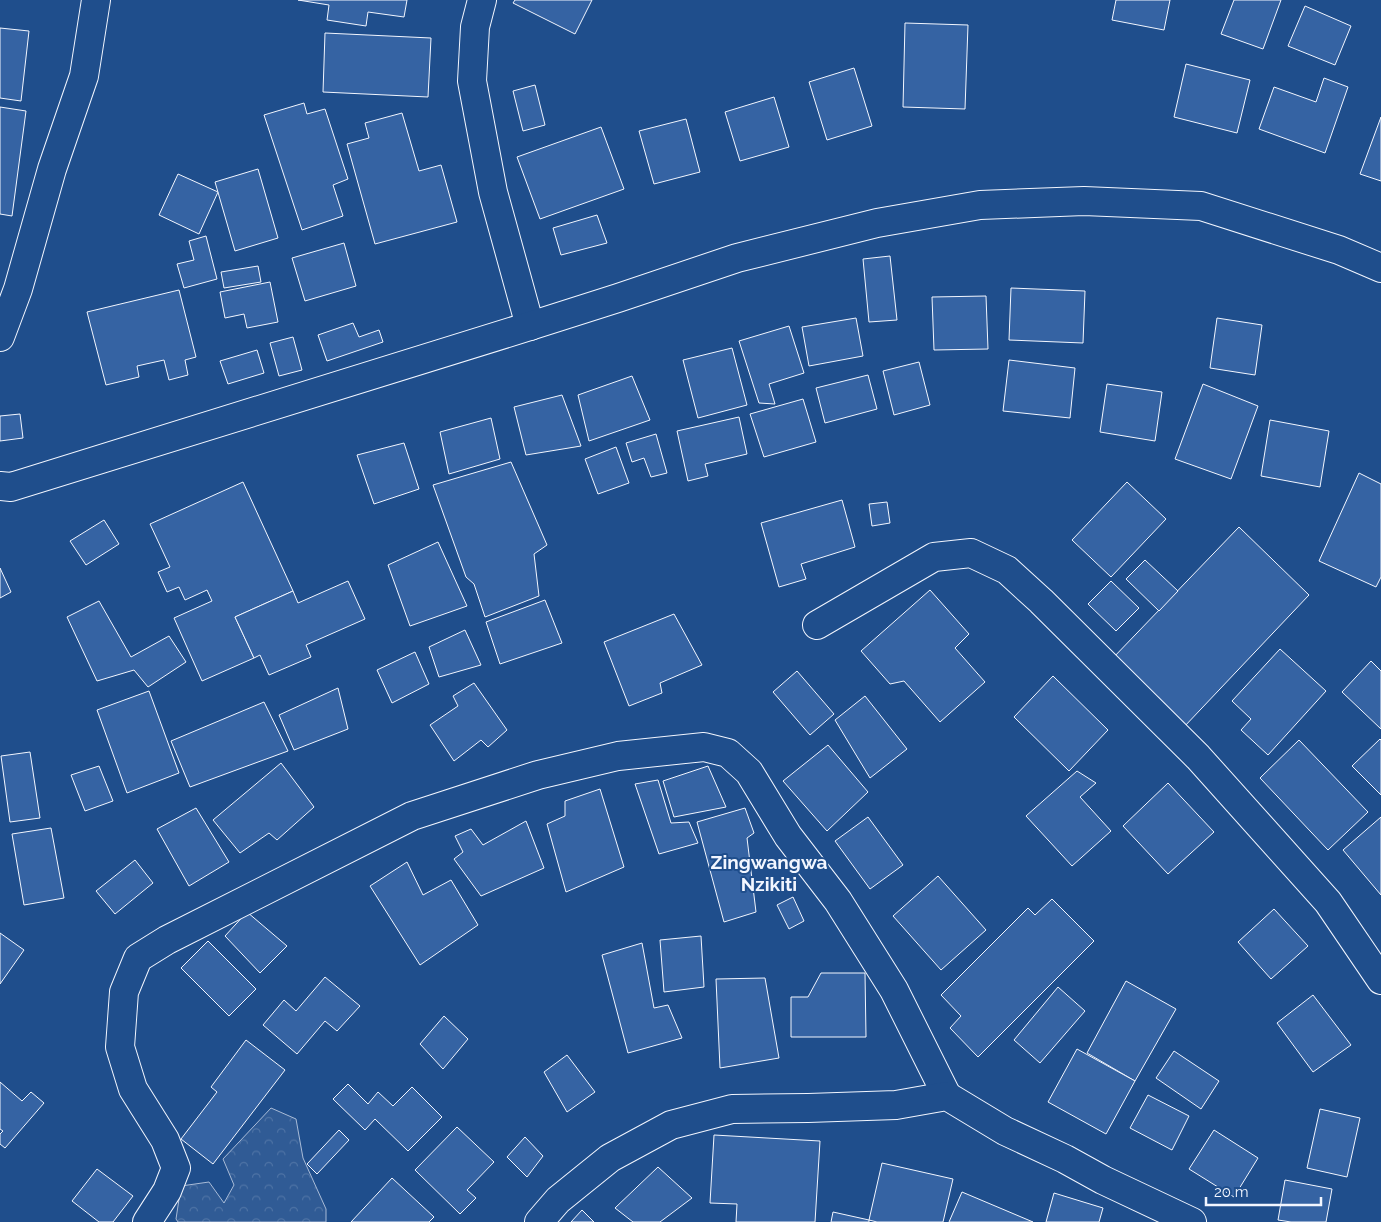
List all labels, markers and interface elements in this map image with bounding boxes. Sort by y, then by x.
district label: Zingwangwa Nzikiti [711,851,828,895]
scale bar [1206,1174,1321,1206]
text: 20 m [1214,1183,1249,1201]

